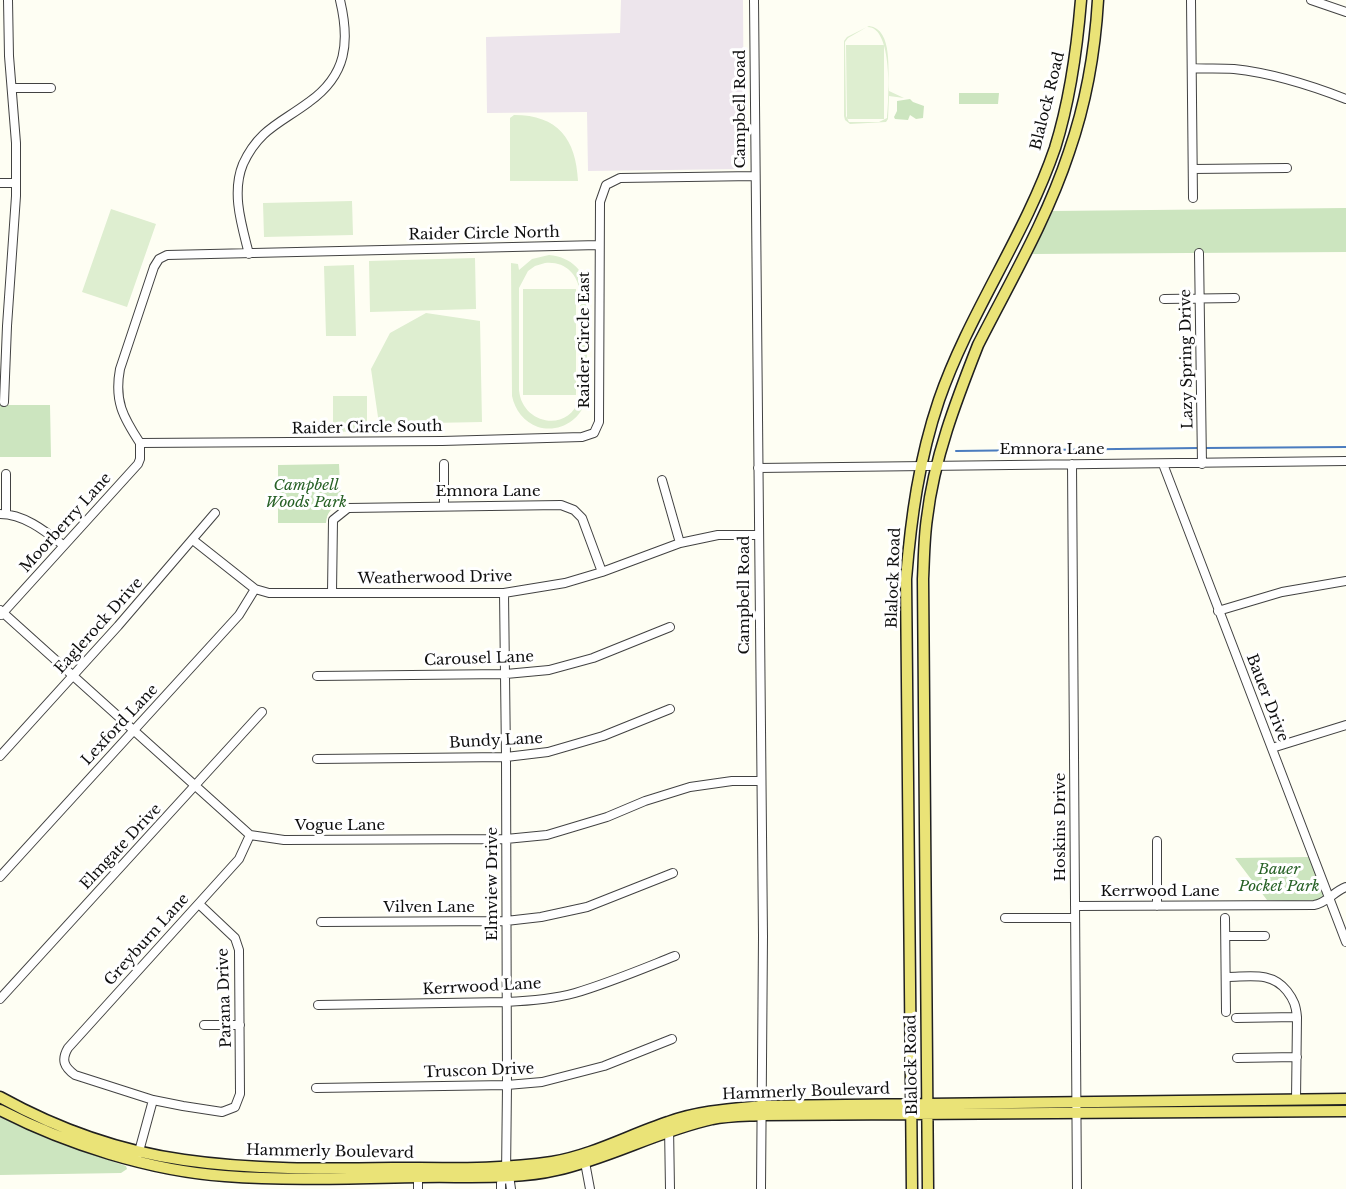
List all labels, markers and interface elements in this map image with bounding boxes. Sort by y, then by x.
street label: Campbell Road [732,50,750,168]
street label: Blalock Road [1027,50,1069,152]
street label: Raider Circle North [408,224,560,244]
street label: Raider Circle East [576,271,594,409]
street label: Lazy Spring Drive [1177,289,1197,429]
street label: Raider Circle South [291,418,443,438]
street label: Emnora Lane [999,441,1105,459]
street label: Moorberry Lane [17,470,115,576]
park label: Campbell Woods Park [265,477,347,512]
street label: Emnora Lane [435,483,541,501]
street label: Blalock Road [883,527,905,629]
street label: Campbell Road [736,536,754,654]
street label: Weatherwood Drive [358,568,512,588]
street label: Eaglerock Drive [51,574,147,678]
street label: Carousel Lane [424,648,534,670]
street label: Bauer Drive [1242,651,1292,745]
street label: Lexford Lane [78,681,162,769]
street label: Bundy Lane [449,730,543,752]
street label: Hoskins Drive [1052,773,1070,881]
street label: Elmgate Drive [77,800,165,894]
street label: Vogue Lane [295,817,385,835]
street label: Elmview Drive [484,827,502,941]
park label: Bauer Pocket Park [1238,861,1320,896]
street label: Kerrwood Lane [1101,883,1219,901]
street label: Greyburn Lane [101,890,193,990]
street label: Vilven Lane [383,899,475,917]
street label: Parana Drive [214,948,236,1048]
street label: Kerrwood Lane [422,975,542,999]
street label: Blalock Road [902,1014,922,1116]
street label: Truscon Drive [424,1060,534,1082]
street label: Hammerly Boulevard [722,1080,890,1104]
street label: Hammerly Boulevard [246,1142,414,1162]

